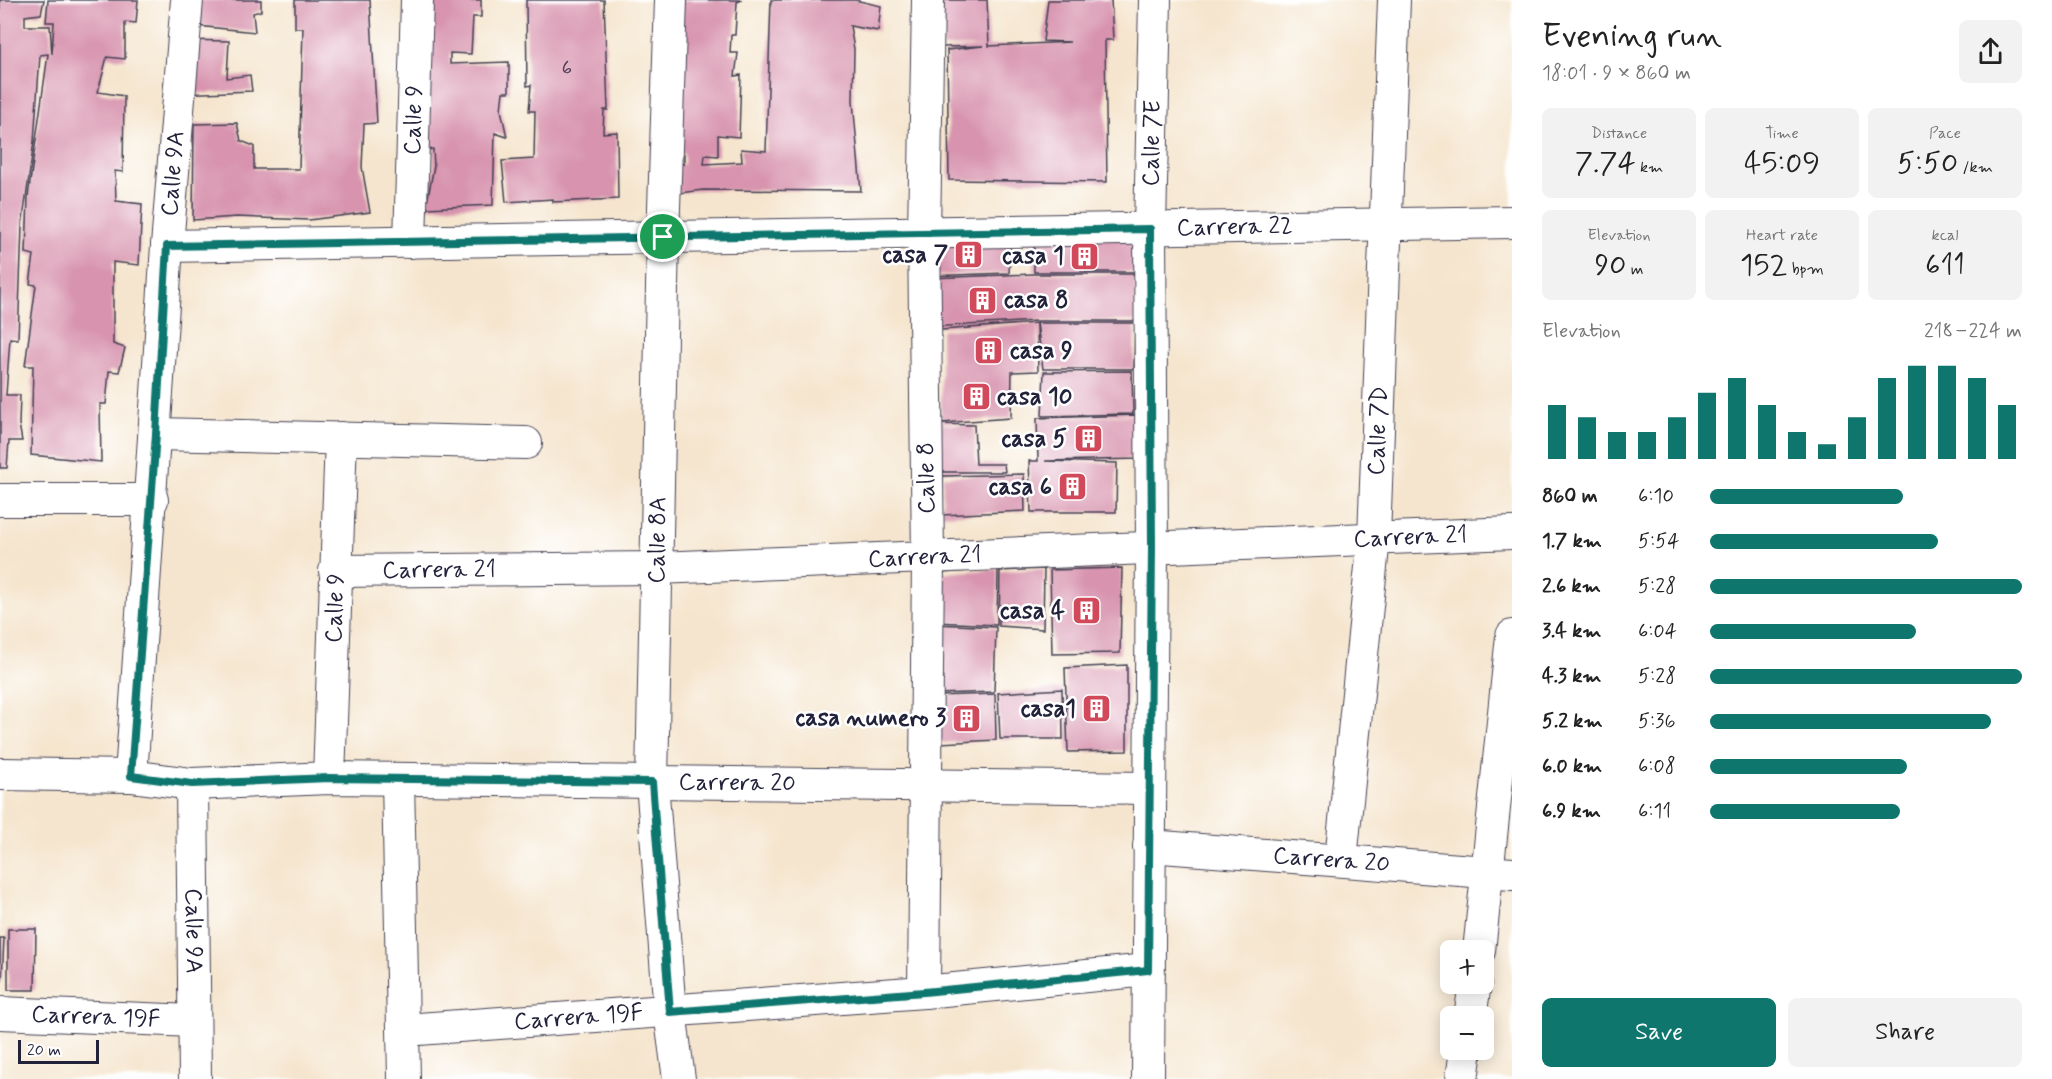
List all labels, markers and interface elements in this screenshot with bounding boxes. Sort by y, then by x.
text: Evening run [1542,15,1722,59]
button: share [1959,20,2022,83]
house number: 6 [562,54,572,82]
text: 18:01 · 9 × 860 m [1542,60,1691,87]
street label: Calle 9 [397,85,430,155]
street label: Calle 7E [1135,99,1168,187]
text: Distance [1591,123,1647,144]
text: Time [1765,123,1799,144]
text: Pace [1929,123,1961,144]
street label: Calle 9A [154,130,192,217]
text: 7.74 [1575,144,1636,183]
text: 45:09 [1744,144,1820,183]
text: 5:50 [1897,144,1958,183]
text: km [1636,157,1663,178]
text: /km [1958,157,1993,178]
street label: Carrera 22 [1176,210,1293,243]
pin [637,211,688,262]
icon: arrive [646,220,679,253]
text: Elevation [1588,225,1651,246]
text: Heart rate [1746,225,1818,246]
text: kcal [1932,225,1958,246]
building icon: casa 7 [953,239,985,271]
place label: casa 7 [882,240,948,271]
building icon: casa 1 [1069,240,1101,272]
place label: casa 1 [1002,241,1064,272]
text: 90 [1595,246,1626,285]
text: 152 [1740,246,1787,285]
text: 611 [1925,246,1965,285]
text: m [1626,259,1643,280]
text: bpm [1787,259,1824,280]
building icon: casa 8 [967,284,999,316]
place label: casa 8 [1004,285,1069,316]
text: Elevation [1542,318,1621,345]
text: 218–224 m [1924,318,2022,345]
building icon: casa 9 [973,335,1005,367]
place label: casa 9 [1010,336,1073,367]
building icon: casa 10 [960,381,992,413]
place label: casa 10 [997,382,1073,413]
street label: Calle 7D [1361,386,1395,476]
building icon: casa 5 [1072,423,1104,455]
place label: casa 5 [1002,424,1067,455]
street label: Calle 8 [911,442,943,514]
building icon: casa 6 [1057,471,1089,503]
place label: casa 6 [989,472,1052,503]
text: 860 m [1542,483,1598,510]
text: 6:10 [1638,483,1674,510]
street label: Calle 8A [642,496,674,584]
street label: Carrera 21 [1353,519,1468,555]
text: 1.7 km [1542,528,1602,555]
text: 5:54 [1638,528,1679,555]
street label: Carrera 21 [867,539,982,575]
street label: Carrera 21 [382,554,496,586]
street label: Calle 9 [318,573,352,644]
text: 2.6 km [1542,573,1601,600]
text: 5:28 [1638,573,1676,600]
building icon: casa 4 [1070,595,1102,627]
place label: casa 4 [1000,596,1065,627]
text: 3.4 km [1542,618,1601,645]
text: 6:04 [1638,618,1677,645]
text: 4.3 km [1542,663,1601,690]
text: 5:28 [1638,663,1676,690]
building icon: casa1 [1081,693,1113,725]
place label: casa1 [1021,694,1076,725]
building icon: casa numero 3 [951,702,983,734]
place label: casa numero 3 [796,703,946,734]
text: 5.2 km [1542,708,1603,735]
text: 5:36 [1638,708,1675,735]
text: 6.0 km [1542,753,1602,780]
text: 6:08 [1638,753,1676,780]
street label: Carrera 20 [679,767,796,799]
text: 6.9 km [1542,798,1601,825]
text: 6:11 [1638,798,1671,825]
street label: Carrera 20 [1272,840,1391,880]
street label: Calle 9A [178,888,209,974]
map controls [1440,940,1494,1060]
button: + [1440,940,1494,994]
street label: Carrera 19F [513,997,644,1037]
button: Save [1542,998,1776,1067]
button: Share [1788,998,2022,1067]
street label: Carrera 19F [31,999,161,1035]
button: − [1440,1006,1494,1060]
scale bar [18,1037,99,1064]
text: 20 m [27,1040,61,1061]

